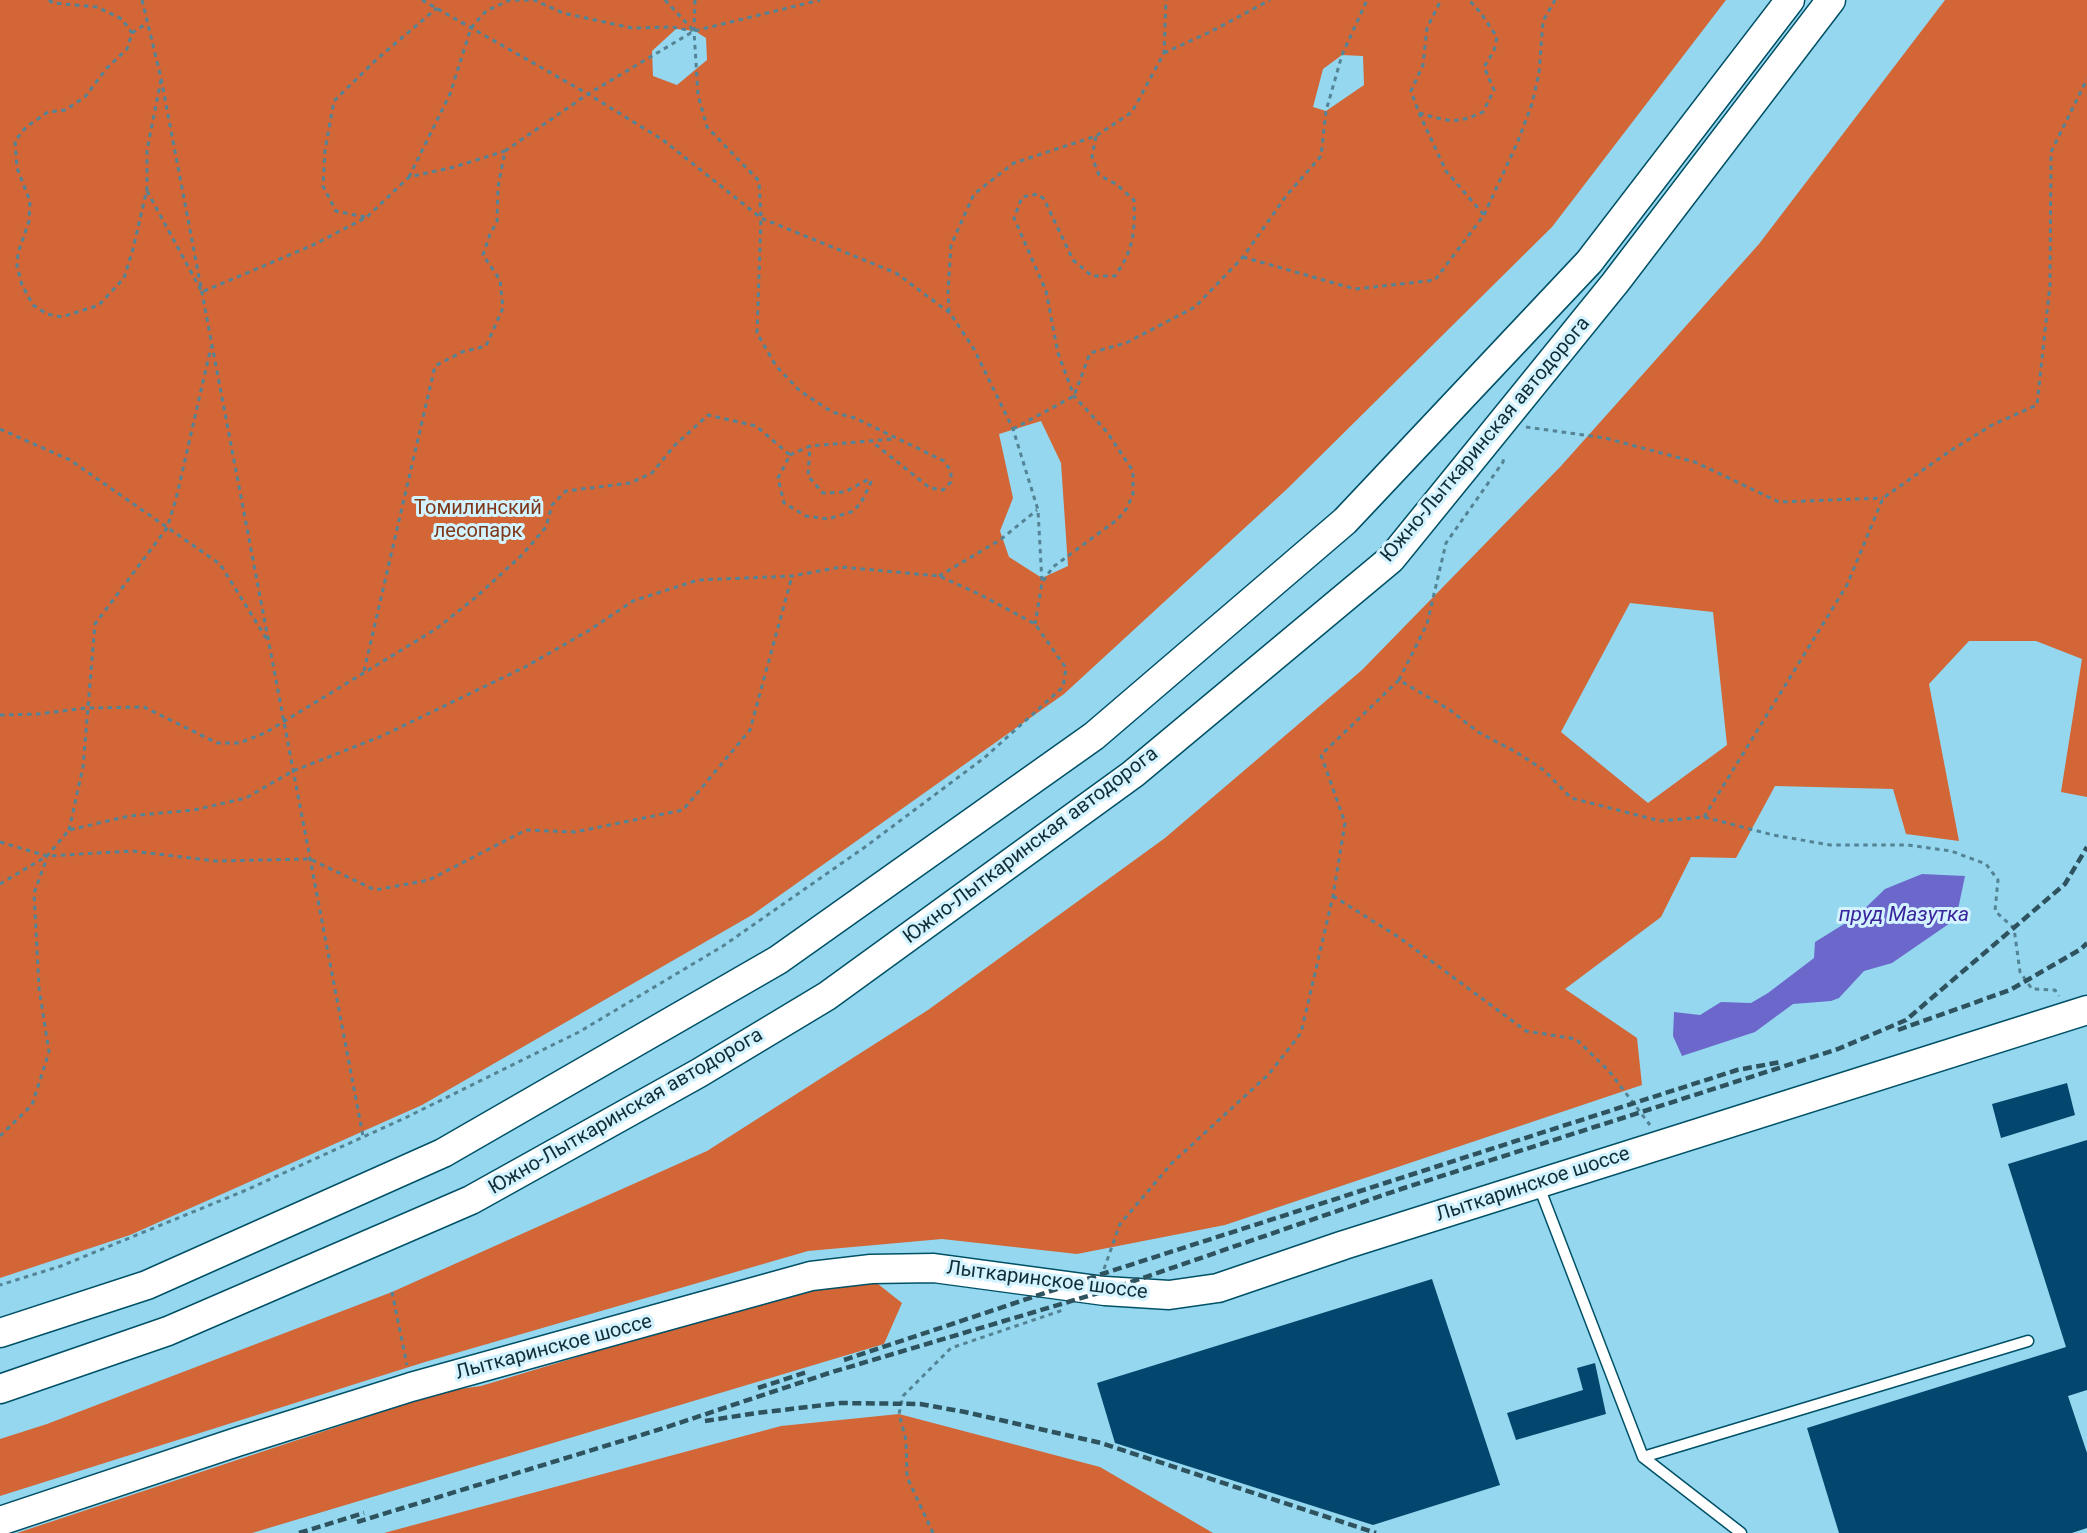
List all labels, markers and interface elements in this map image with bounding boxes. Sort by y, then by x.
street label: Южно-Лыткаринская автодорога [1376,313,1596,567]
park label: Томилинский лесопарк [414,497,542,544]
street label: Южно-Лыткаринская автодорога [899,742,1163,950]
water label: пруд Мазутка [1839,903,1969,929]
street label: Южно-Лыткаринская автодорога [485,1023,767,1201]
street label: Лыткаринское шоссе [1433,1142,1633,1228]
street label: Лыткаринское шоссе [945,1257,1149,1305]
street label: Лыткаринское шоссе [453,1310,655,1386]

